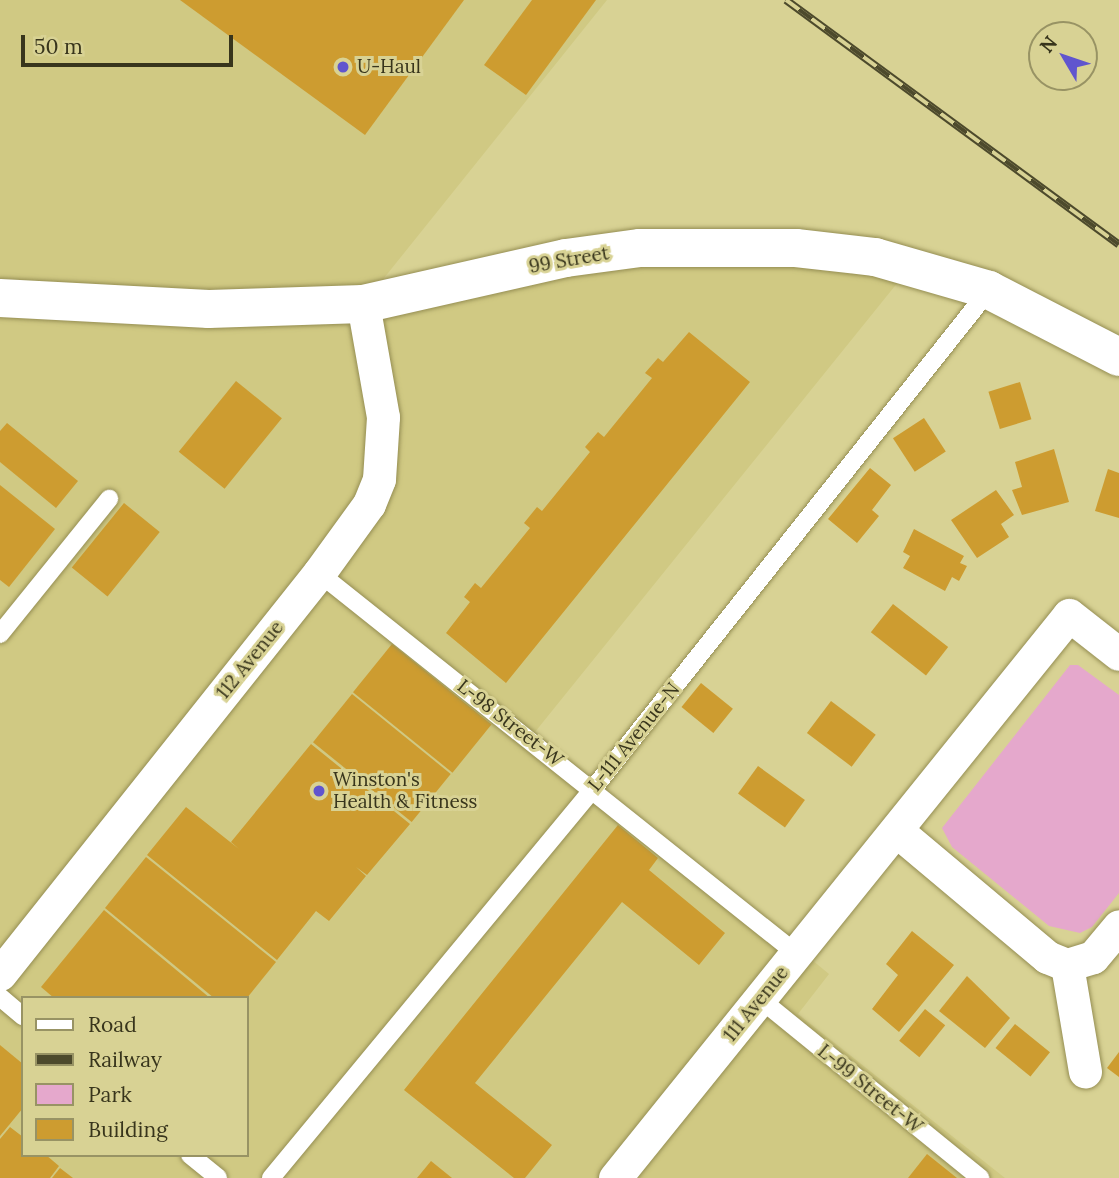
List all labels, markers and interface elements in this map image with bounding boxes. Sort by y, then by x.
scale bar [24,21,236,65]
north arrow [1028,21,1098,91]
text: N [1034,31,1062,57]
text: 50 m [34,33,83,60]
place label: U-Haul [357,56,421,78]
marker: U-Haul [335,59,351,75]
street label: 99 Street [527,242,611,278]
street label: 112 Avenue [212,616,288,704]
street label: L-98 Street-W [453,675,567,771]
street label: L-111 Avenue-N [583,678,685,796]
place label: Winston's Health & Fitness [333,769,477,813]
marker: Winston's Health & Fitness [311,783,327,799]
street label: 111 Avenue [719,962,793,1046]
legend [21,996,248,1157]
text: Road [88,1011,137,1038]
street label: L-99 Street-W [813,1040,927,1138]
text: Railway [88,1046,162,1073]
text: Park [88,1081,132,1108]
text: Building [88,1116,168,1143]

